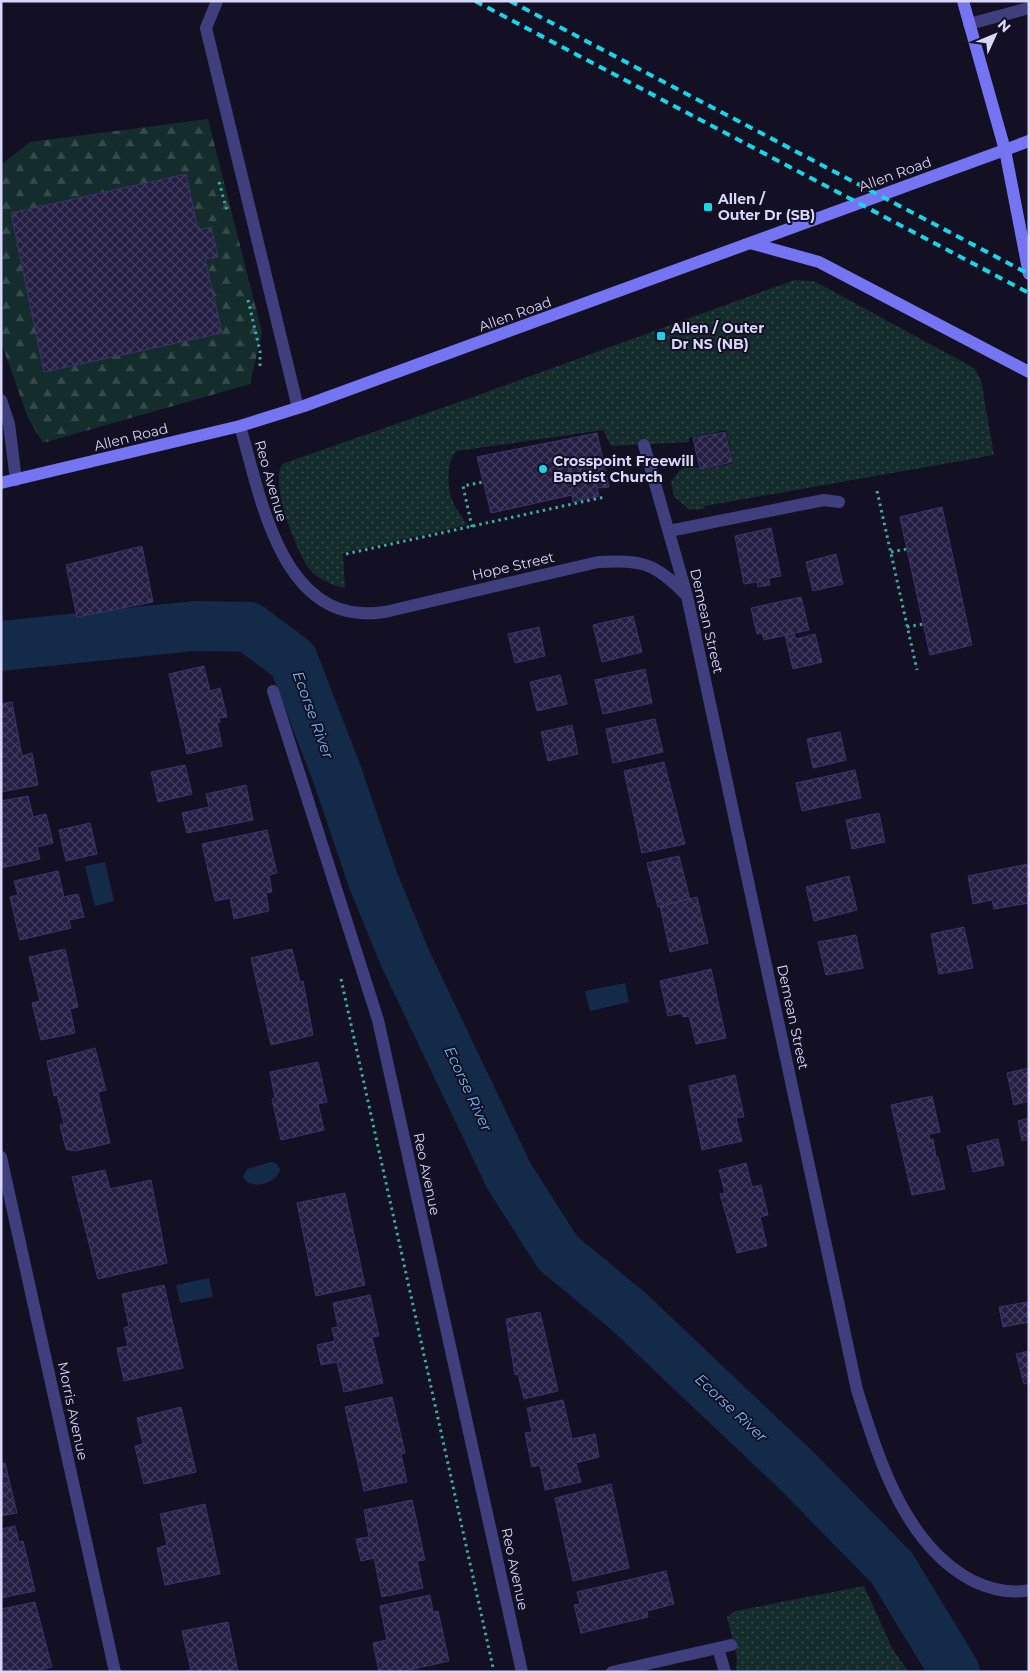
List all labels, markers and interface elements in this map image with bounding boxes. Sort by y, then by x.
north arrow [970,10,1020,60]
text: N [994,16,1015,36]
street label: Allen Road [856,153,934,195]
place label: Allen / Outer Dr (SB) [717,190,815,224]
marker: Allen / Outer Dr (SB) [702,201,714,213]
street label: Allen Road [476,293,554,335]
place label: Allen / Outer Dr NS (NB) [670,319,764,353]
marker: Allen / Outer Dr NS (NB) [655,330,667,342]
street label: Allen Road [92,419,170,455]
street label: Reo Avenue [251,438,291,524]
place label: Crosspoint Freewill Baptist Church [553,452,694,486]
marker: Crosspoint Freewill Baptist Church [537,463,549,475]
street label: Hope Street [470,548,556,584]
street label: Demean Street [686,567,728,675]
water label: Ecorse River [289,668,338,762]
street label: Demean Street [773,963,813,1071]
water label: Ecorse River [440,1043,497,1135]
street label: Reo Avenue [409,1131,445,1217]
street label: Morris Avenue [54,1360,92,1462]
water label: Ecorse River [691,1369,772,1447]
street label: Reo Avenue [497,1526,533,1612]

